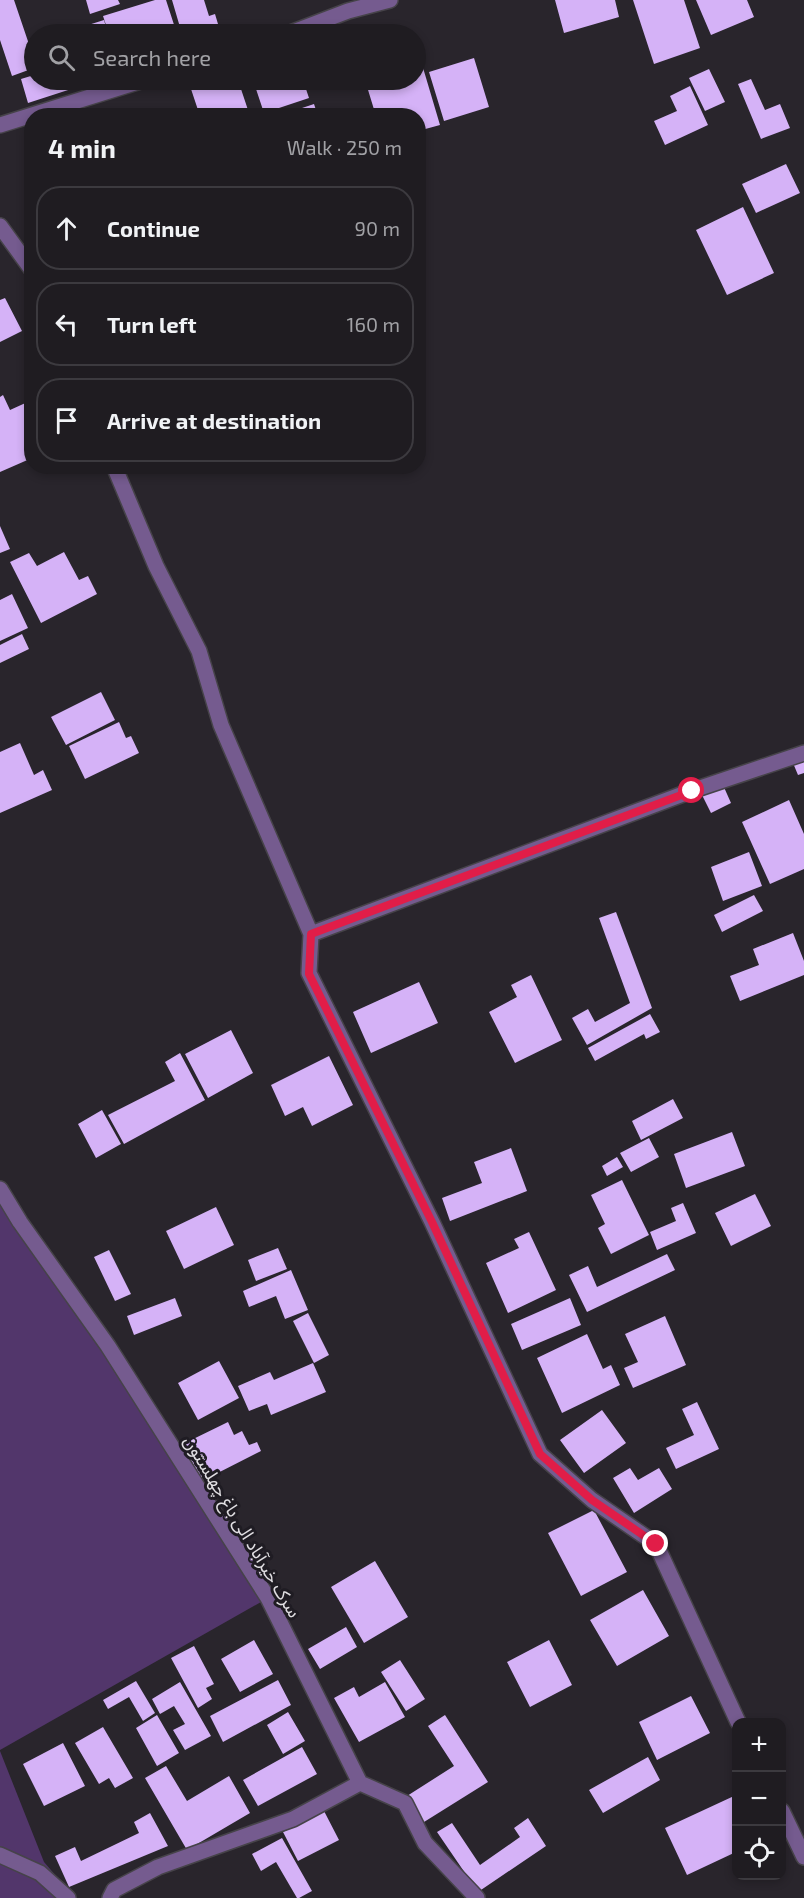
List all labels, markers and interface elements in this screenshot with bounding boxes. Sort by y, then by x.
search box [24,24,426,90]
icon: search [45,41,78,74]
text: Search here [93,44,211,70]
text: 4 min [48,132,116,163]
text: Walk · 250 m [287,135,402,159]
icon: ahead [50,212,83,245]
text: Continue [107,215,200,241]
text: 90 m [355,216,400,240]
icon: left [50,308,83,341]
text: Turn left [107,311,196,337]
text: 160 m [347,312,400,336]
icon: arrive [50,404,83,437]
text: Arrive at destination [107,407,321,433]
route start [678,777,704,803]
street label: سرک خیرآباد الی باغ چهلستون [176,1431,306,1623]
route end [642,1530,668,1556]
map controls [732,1718,786,1880]
button: + [732,1718,786,1772]
button: − [732,1772,786,1826]
button: locate [732,1826,786,1880]

